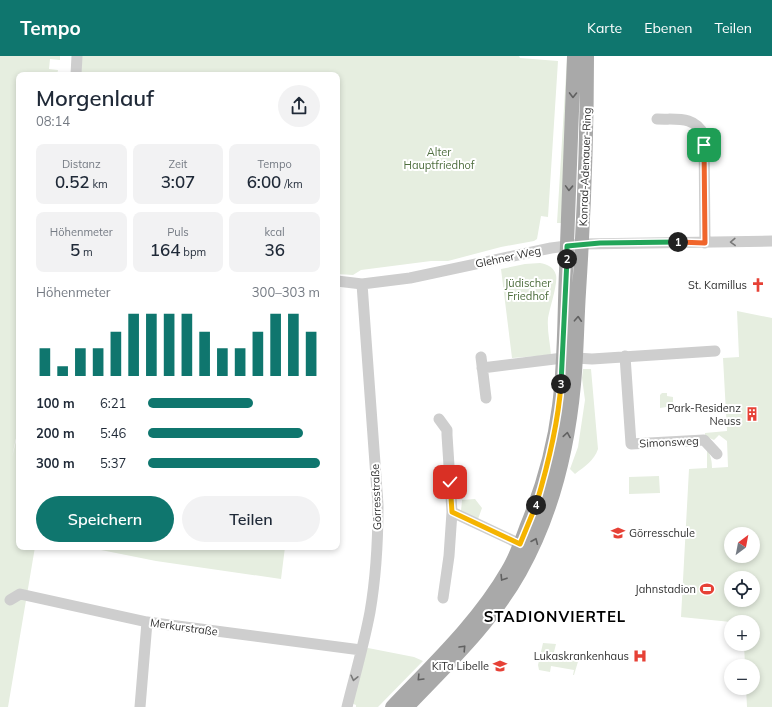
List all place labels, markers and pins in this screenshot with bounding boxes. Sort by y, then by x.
pin [687,128,721,162]
pin: 1 [668,232,688,252]
pin: 2 [557,249,577,269]
church icon: St. Kamillus [750,277,766,293]
place label: St. Kamillus [688,278,747,292]
pin: 3 [551,374,571,394]
place label: Park-Residenz Neuss [667,401,741,428]
building icon: Park-Residenz Neuss [744,406,760,422]
pin [433,465,467,499]
pin: 4 [526,495,546,515]
school or university icon: Görresschule [610,525,626,541]
place label: Görresschule [629,526,695,540]
sports icon: Jahnstadion [699,581,715,597]
place label: Jahnstadion [635,582,696,596]
hospital icon: Lukaskrankenhaus [632,648,648,664]
place label: Lukaskrankenhaus [534,649,629,663]
school or university icon: KiTa Libelle [492,658,508,674]
place label: KiTa Libelle [432,659,489,673]

